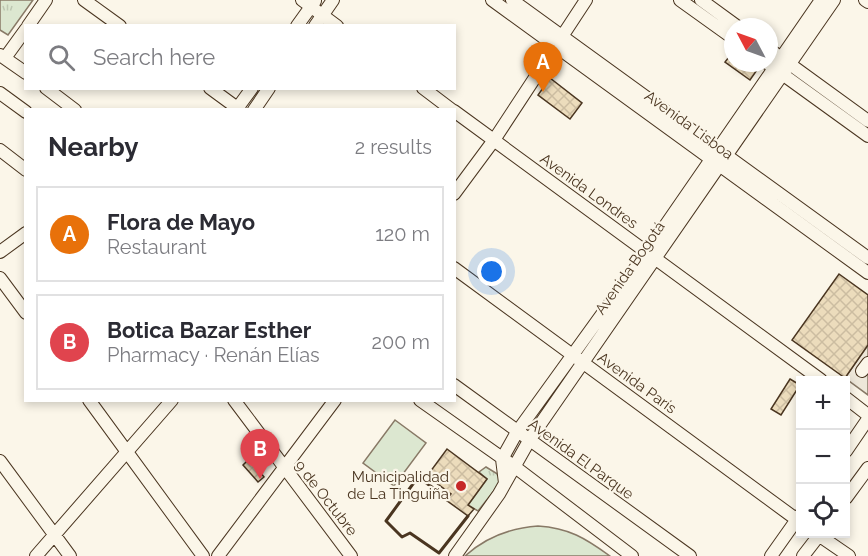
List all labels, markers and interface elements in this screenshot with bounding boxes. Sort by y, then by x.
north arrow [724,18,778,72]
search box [24,24,456,90]
icon: search [45,41,78,74]
pin: A [524,42,562,92]
text: Search here [93,44,215,70]
street label: Avenida Lisboa [641,87,737,163]
text: Nearby [48,132,138,162]
text: 2 results [355,135,432,159]
street label: Avenida Londres [537,150,641,232]
text: Flora de Mayo [107,209,255,235]
street label: Avenida Bogotá [591,218,669,318]
text: A [63,222,76,246]
text: 120 m [375,222,430,246]
text: Restaurant [107,235,207,259]
your location [477,257,506,286]
text: Botica Bazar Esther [107,317,311,343]
text: B [63,330,76,354]
text: 200 m [372,330,430,354]
text: Pharmacy · Renán Elías [107,343,320,367]
street label: Avenida París [594,348,680,418]
map controls [796,376,850,538]
button: + [796,376,850,430]
street label: Avenida El Parque [525,415,637,503]
pin: B [240,430,280,479]
button: − [796,430,850,484]
street label: 9 de Octubre [291,457,361,540]
place label: Municipalidad de La Tinguiña [347,468,449,503]
marker: Municipalidad de La Tinguiña [454,479,468,493]
button: locate [796,484,850,538]

